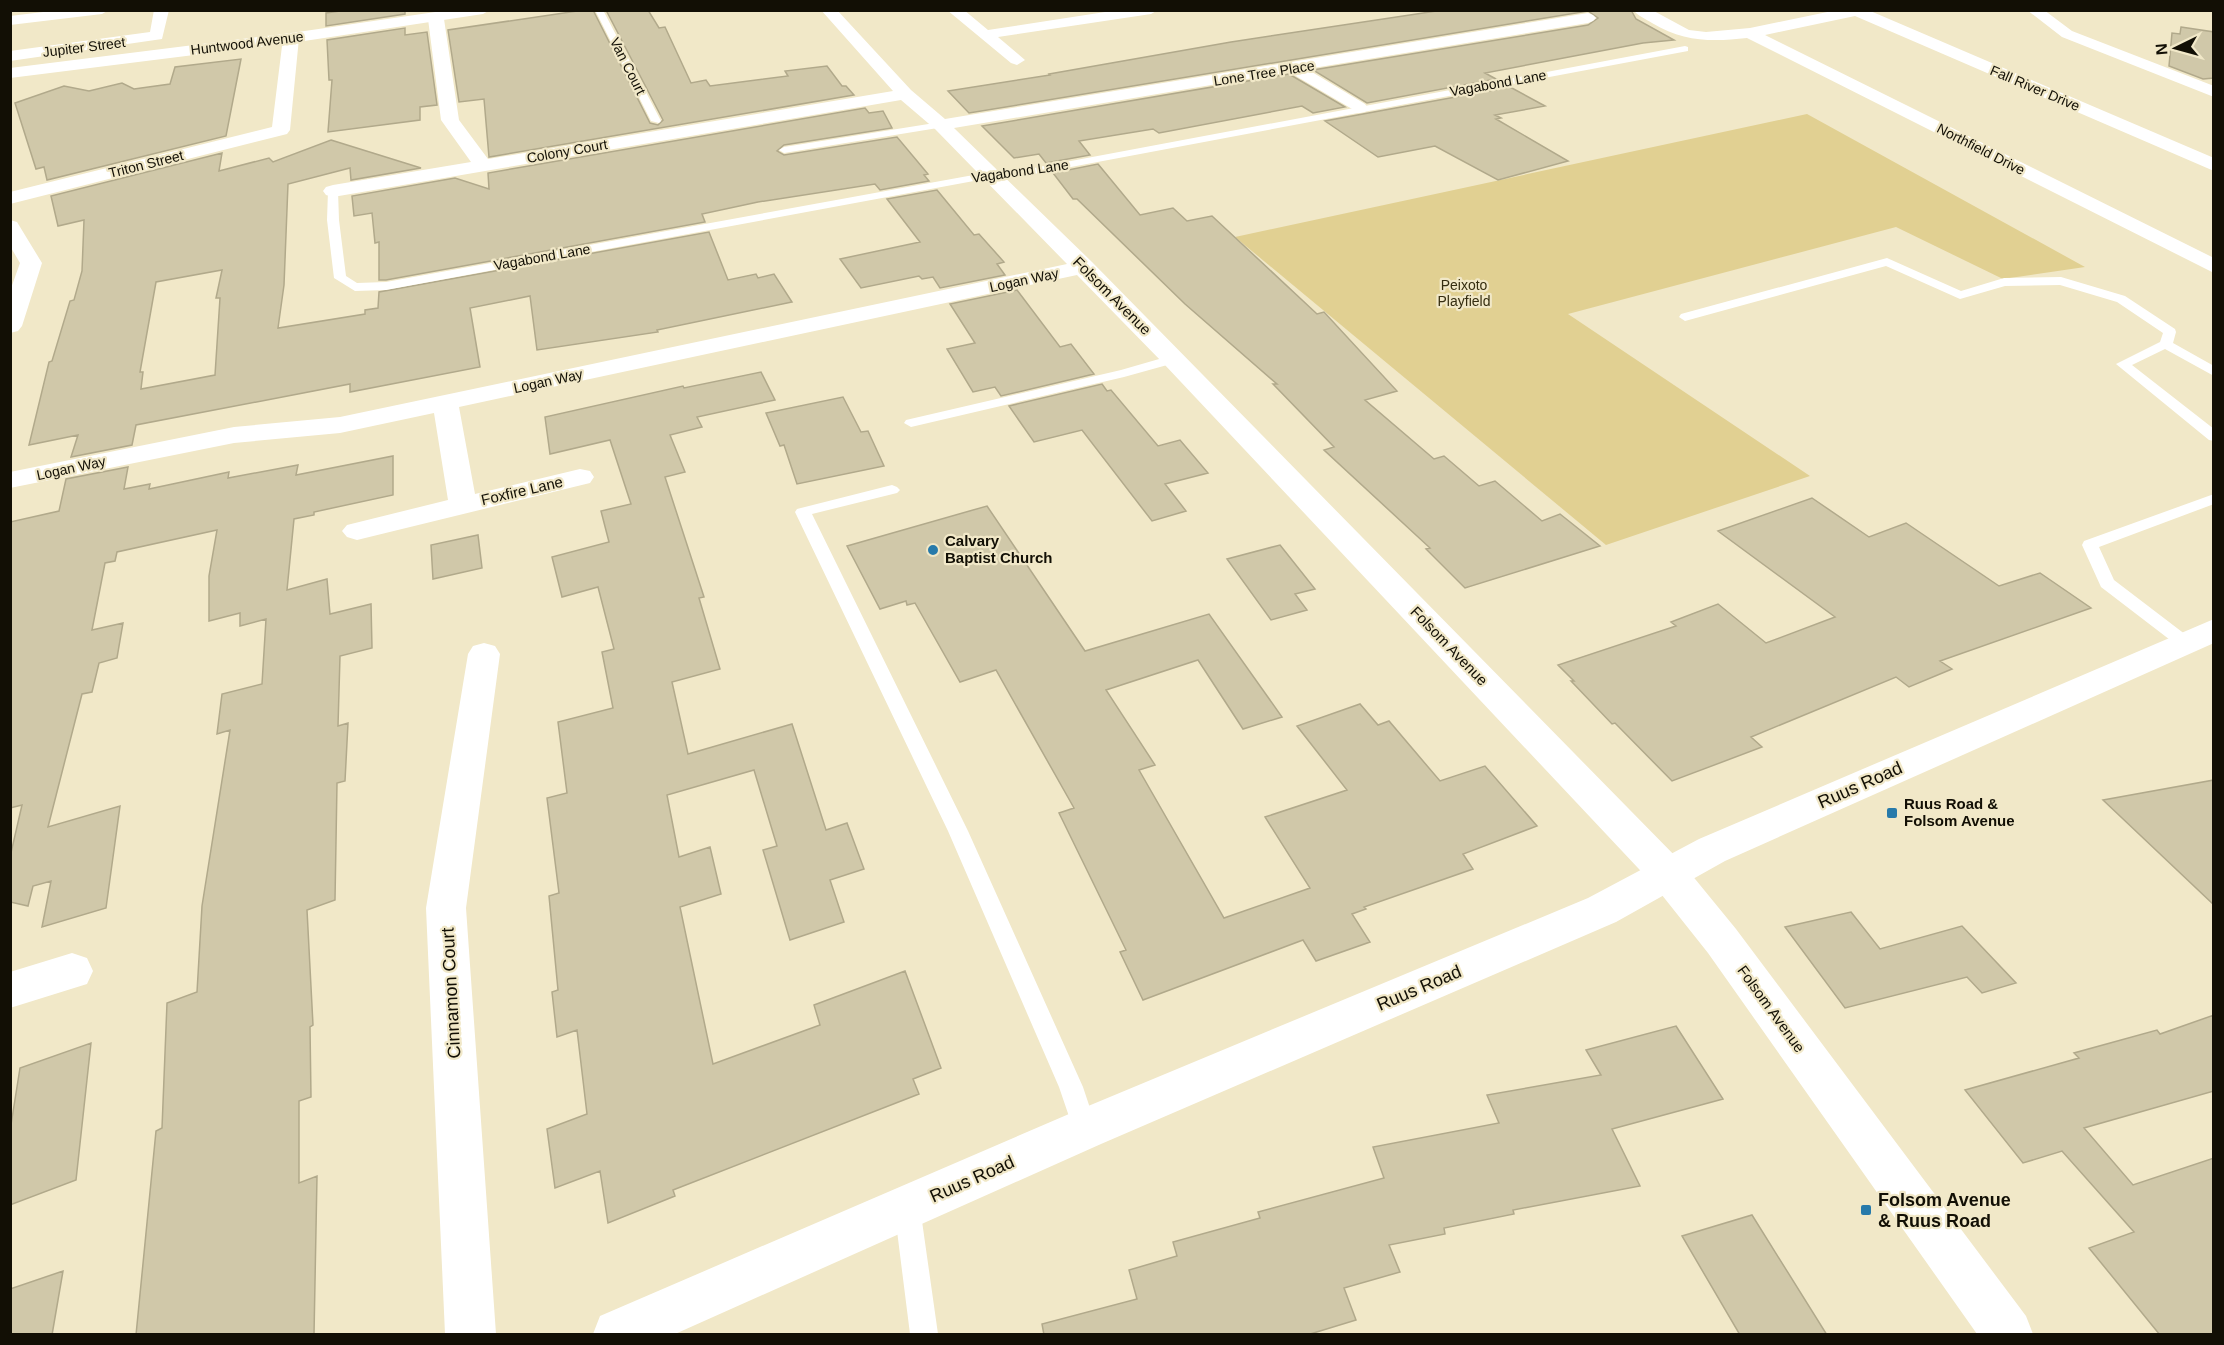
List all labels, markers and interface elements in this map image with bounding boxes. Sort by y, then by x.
north arrow [2146,18,2206,78]
street label: Huntwood Avenue [190,28,304,58]
street label: Jupiter Street [42,34,126,60]
street label: Van Court [607,35,649,97]
text: N [2153,43,2171,56]
street label: Lone Tree Place [1212,57,1316,89]
street label: Fall River Drive [1988,62,2082,114]
street label: Vagabond Lane [1448,67,1548,99]
street label: Northfield Drive [1934,120,2028,178]
street label: Colony Court [525,136,609,166]
street label: Triton Street [107,147,185,181]
street label: Vagabond Lane [970,156,1070,186]
street label: Vagabond Lane [492,241,592,273]
street label: Folsom Avenue [1070,253,1155,338]
street label: Logan Way [988,265,1060,295]
park label: Peixoto Playfield [1438,277,1490,309]
street label: Logan Way [512,366,584,396]
street label: Logan Way [35,453,107,483]
street label: Foxfire Lane [479,473,564,508]
place label: Calvary Baptist Church [945,532,1053,566]
marker: Calvary Baptist Church [926,543,940,557]
street label: Folsom Avenue [1407,603,1491,689]
street label: Ruus Road [1815,758,1905,812]
place label: Ruus Road & Folsom Avenue [1904,795,2015,829]
marker: Ruus Road & Folsom Avenue [1885,806,1899,820]
street label: Cinnamon Court [438,927,464,1059]
street label: Ruus Road [1374,961,1464,1015]
street label: Folsom Avenue [1734,962,1809,1055]
street label: Ruus Road [927,1152,1017,1206]
place label: Folsom Avenue & Ruus Road [1878,1190,2011,1231]
marker: Folsom Avenue & Ruus Road [1859,1203,1873,1217]

